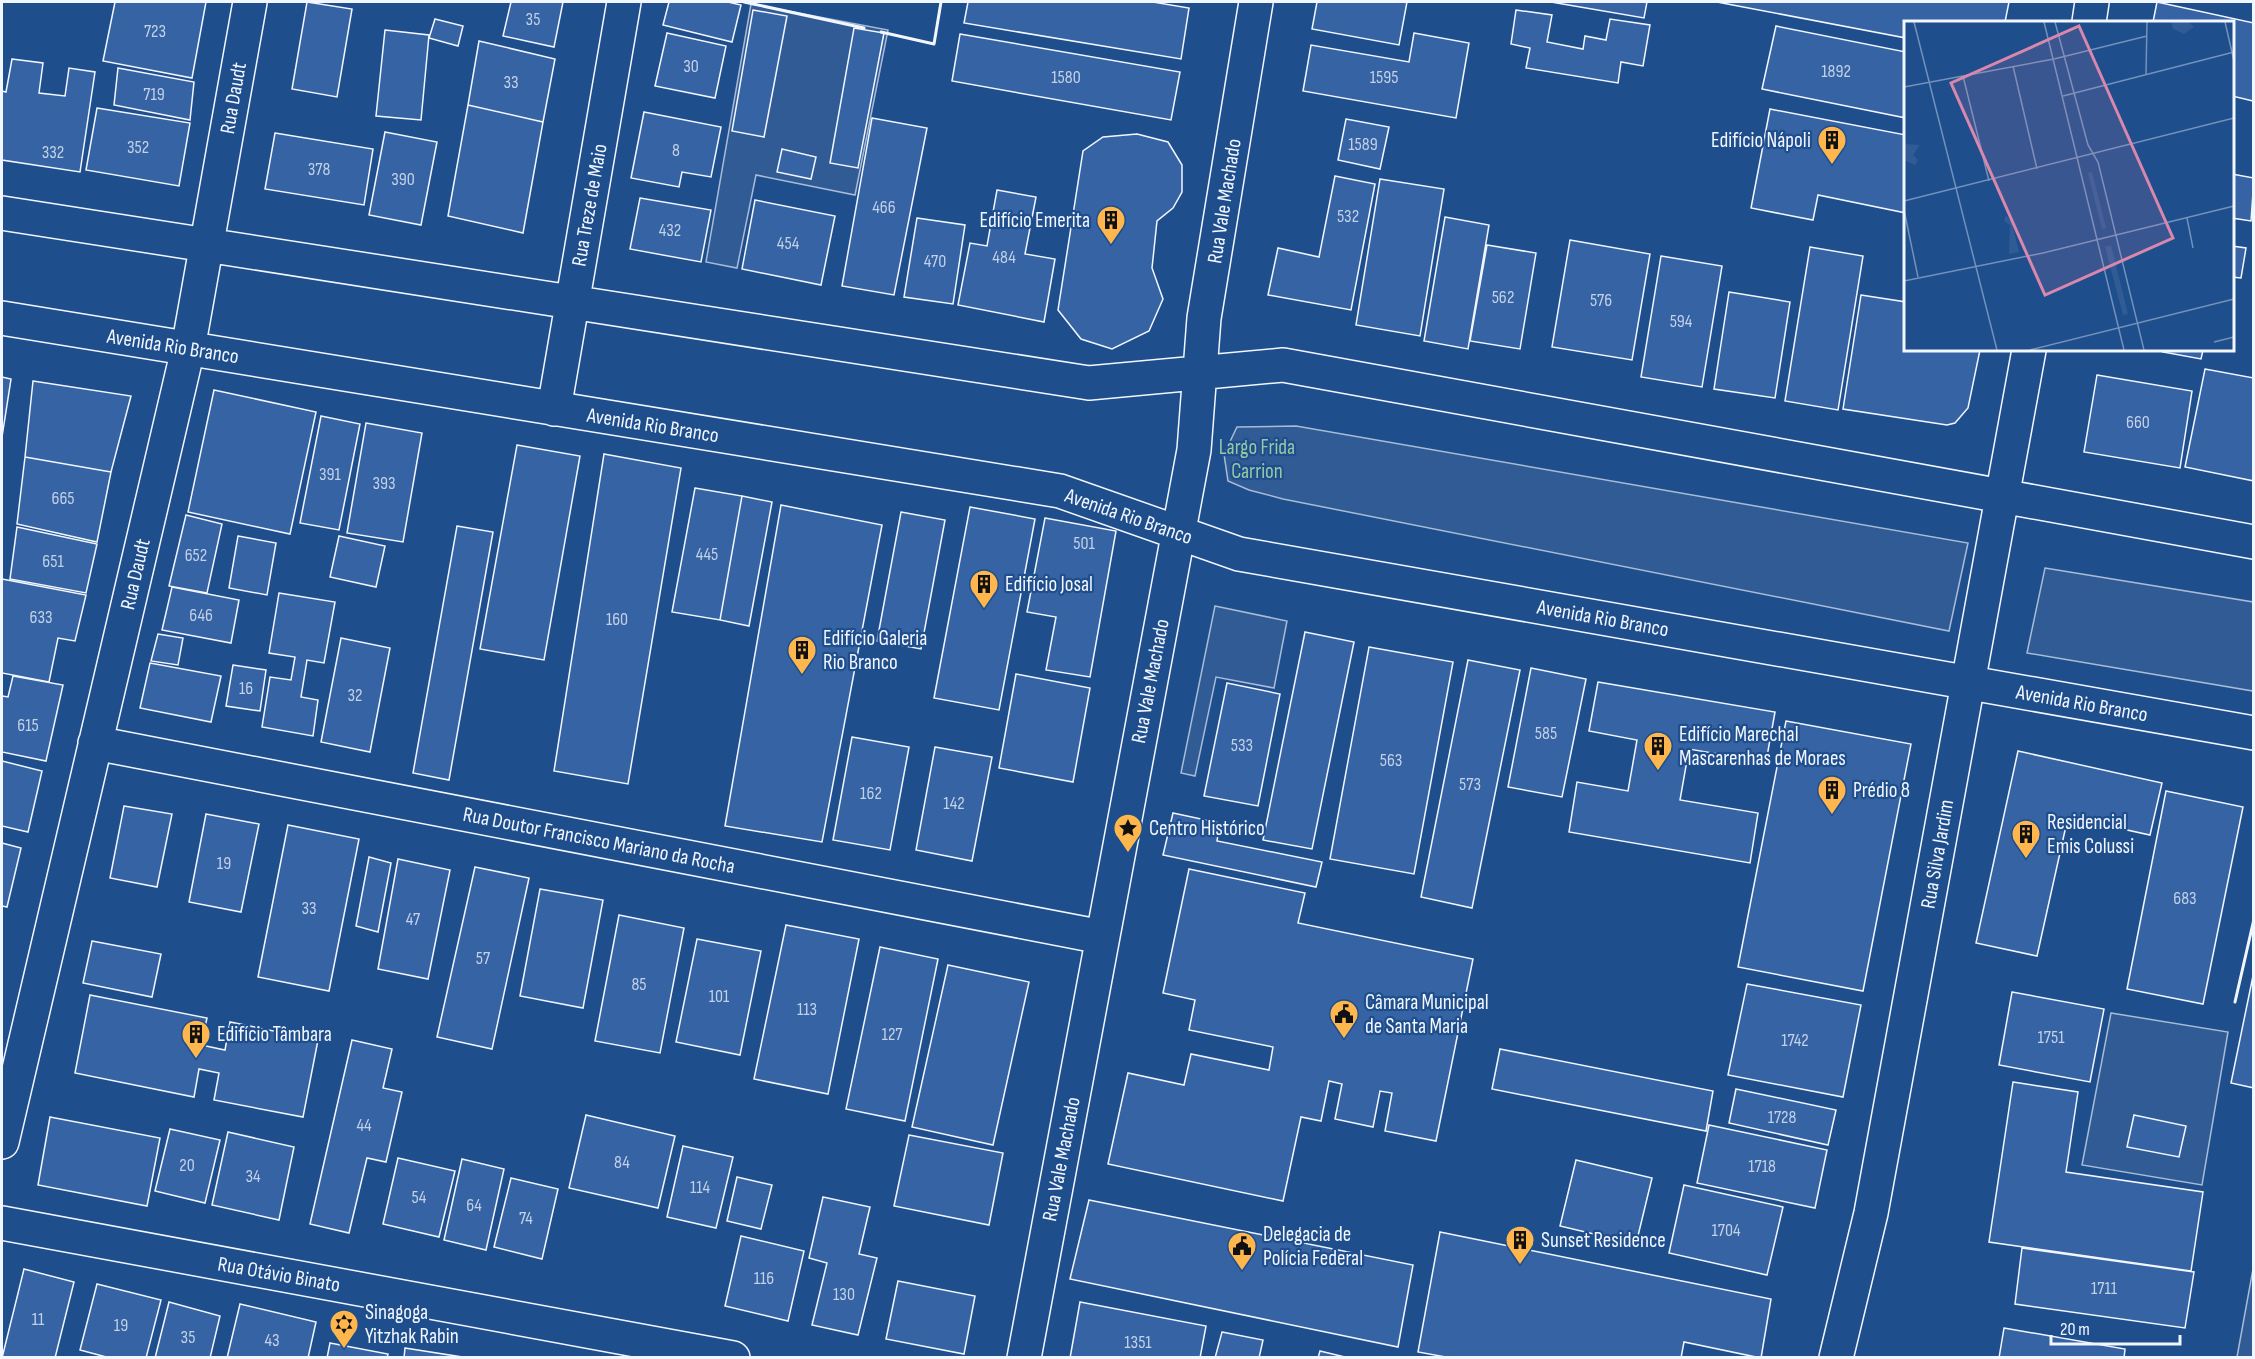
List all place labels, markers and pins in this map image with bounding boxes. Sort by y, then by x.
building icon: Edifício Nápoli [1816,124,1848,166]
place label: Edifício Nápoli [1711,128,1811,153]
building icon: Edifício Emerita [1095,204,1127,246]
place label: Edifício Emerita [980,208,1090,233]
building icon: Edifício Josal [968,568,1000,610]
place label: Edifício Josal [1005,572,1093,597]
place label: Edifício Galeria Rio Branco [823,626,927,675]
building icon: Edifício Galeria Rio Branco [786,634,818,676]
place label: Edifício Marechal Mascarenhas de Moraes [1679,722,1846,771]
building icon: Edifício Marechal Mascarenhas de Moraes [1642,730,1674,772]
building icon: Prédio 8 [1816,774,1848,816]
place label: Prédio 8 [1853,778,1910,803]
place label: Residencial Emis Colussi [2047,810,2134,859]
place icon: Centro Histórico [1112,812,1144,854]
place label: Centro Histórico [1149,816,1265,841]
building icon: Residencial Emis Colussi [2010,818,2042,860]
place label: Câmara Municipal de Santa Maria [1365,990,1489,1039]
public building icon: Câmara Municipal de Santa Maria [1328,998,1360,1040]
building icon: Edifício Tâmbara [180,1018,212,1060]
place label: Edifício Tâmbara [217,1022,332,1047]
place label: Delegacia de Polícia Federal [1263,1222,1363,1271]
building icon: Sunset Residence [1504,1224,1536,1266]
place label: Sunset Residence [1541,1228,1666,1253]
public building icon: Delegacia de Polícia Federal [1226,1230,1258,1272]
place label: Sinagoga Yitzhak Rabin [365,1300,459,1349]
synagogue icon: Sinagoga Yitzhak Rabin [328,1308,360,1350]

